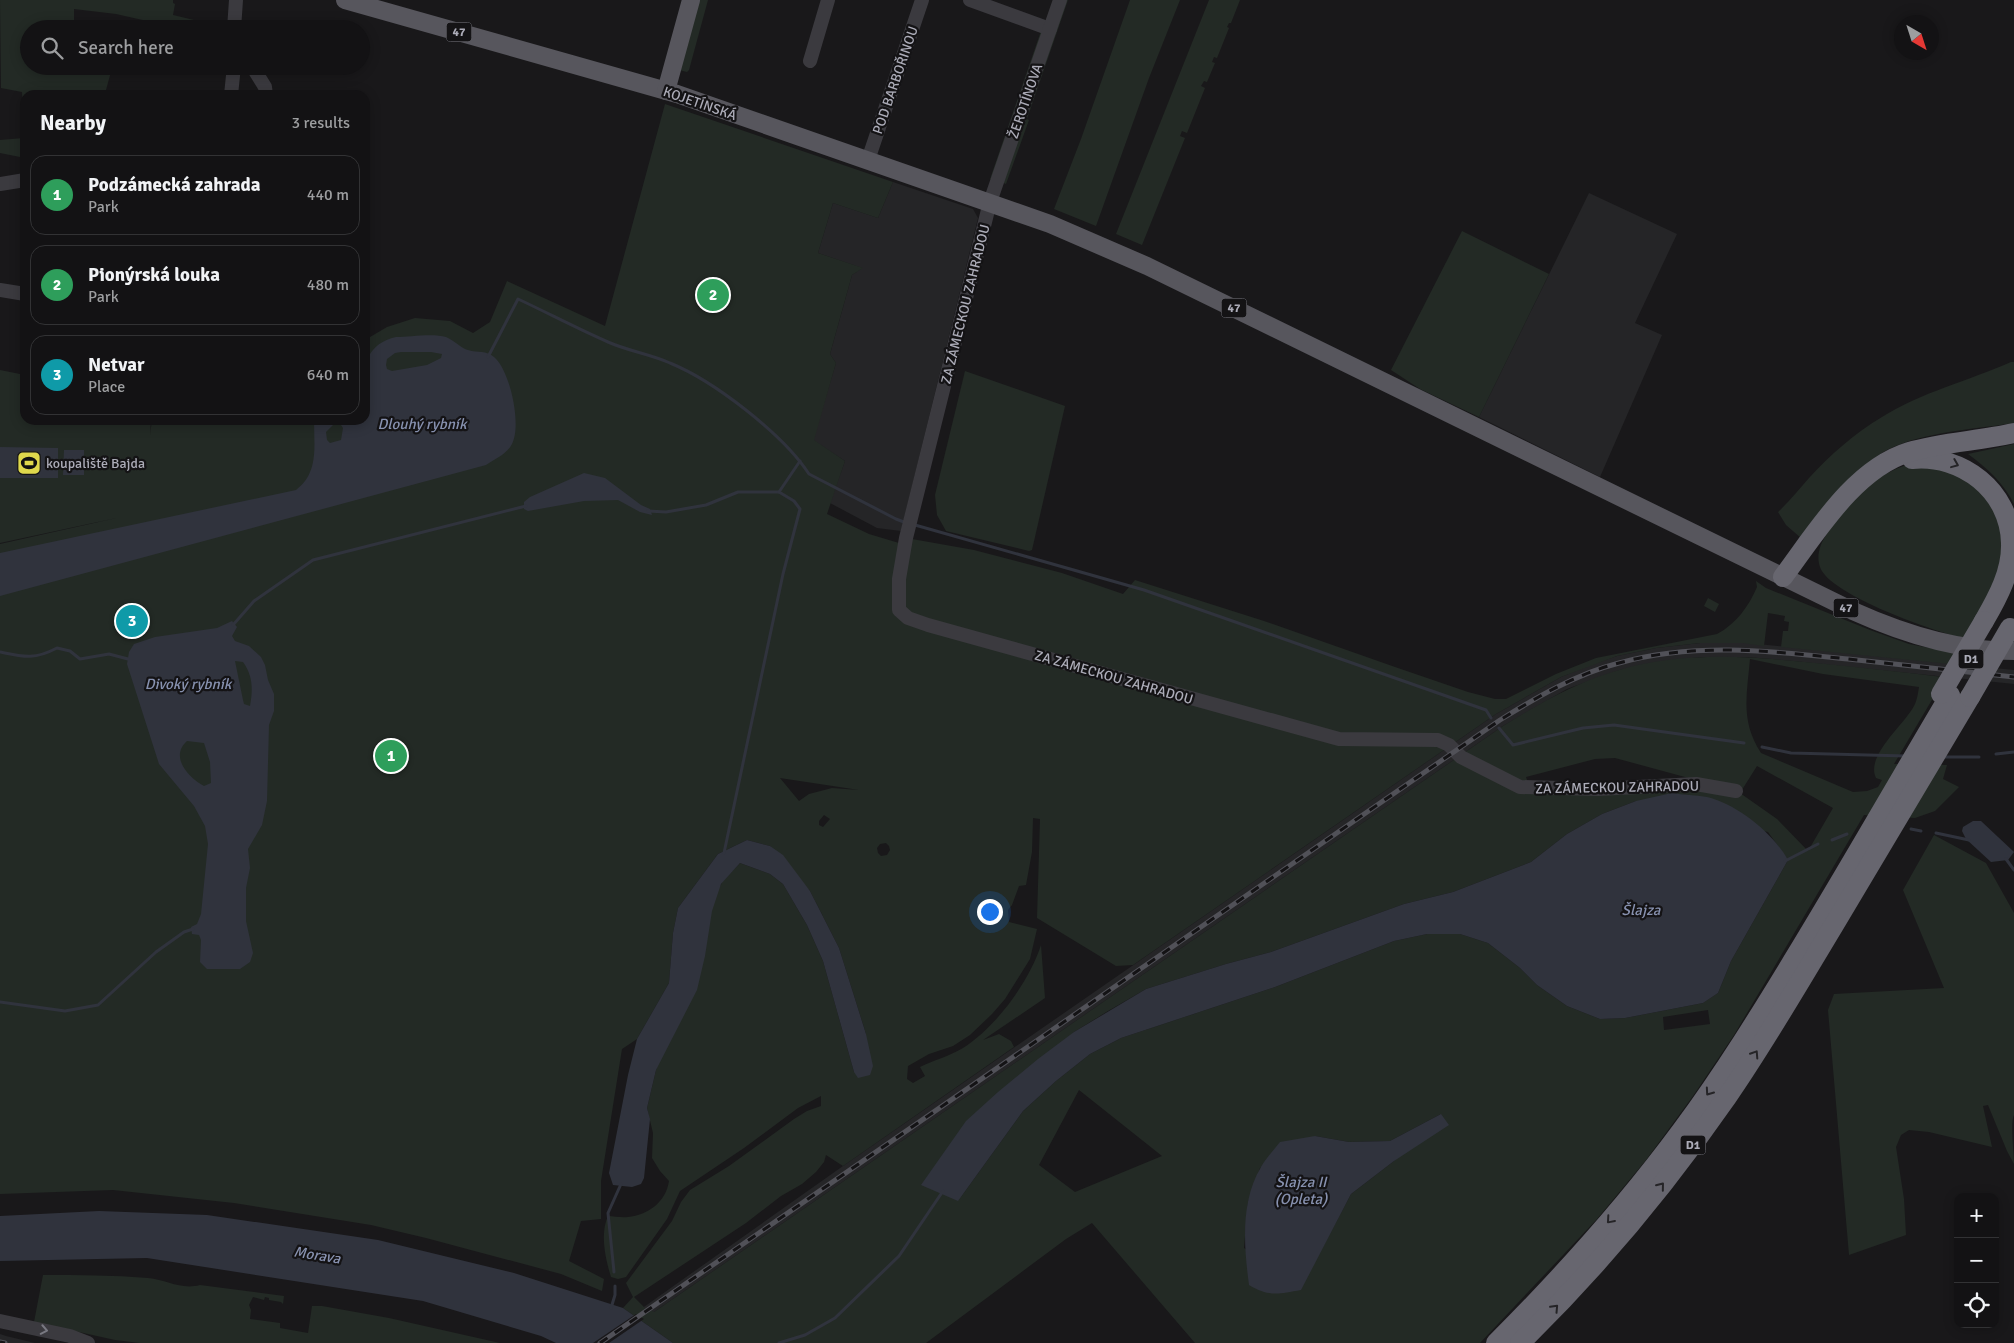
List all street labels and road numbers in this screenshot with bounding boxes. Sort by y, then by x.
road number: 47 [446,22,472,42]
street label: POD BARBOŘINOU [869,24,922,136]
street label: ŽEROTÍNOVA [1005,61,1046,141]
street label: KOJETÍNSKÁ [661,83,739,124]
street label: ZA ZÁMECKOU ZAHRADOU [937,223,994,386]
road number: 47 [1222,298,1246,318]
road number: 47 [1834,598,1858,618]
street label: ZA ZÁMECKOU ZAHRADOU [1033,647,1195,708]
road number: D1 [1958,650,1984,669]
street label: ZA ZÁMECKOU ZAHRADOU [1535,778,1699,797]
road number: D1 [1680,1136,1706,1154]

